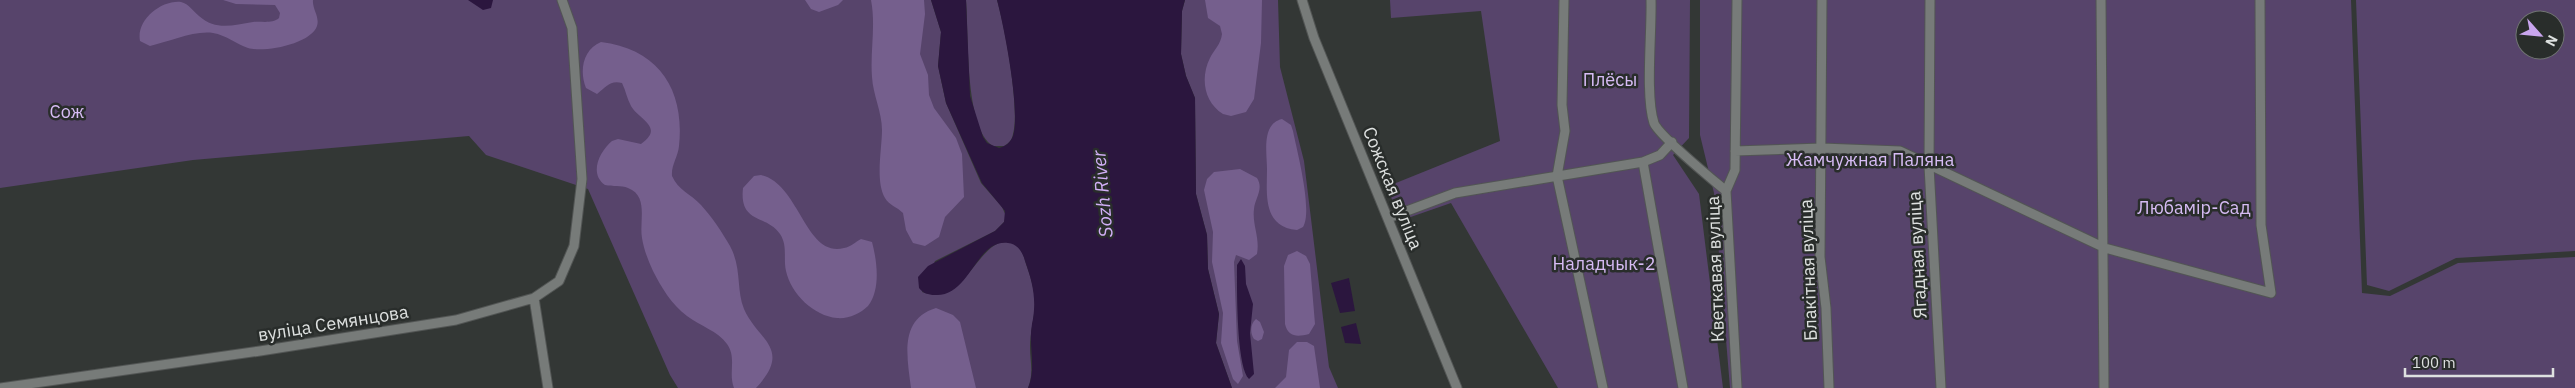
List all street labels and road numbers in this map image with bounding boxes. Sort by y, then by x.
street label: Сожская вуліца [1358,123,1428,253]
street label: Ягадная вуліца [1902,190,1932,319]
street label: Кветкавая вуліца [1701,195,1729,343]
street label: Блакітная вуліца [1794,198,1822,341]
street label: вуліца Семянцова [256,300,410,346]

